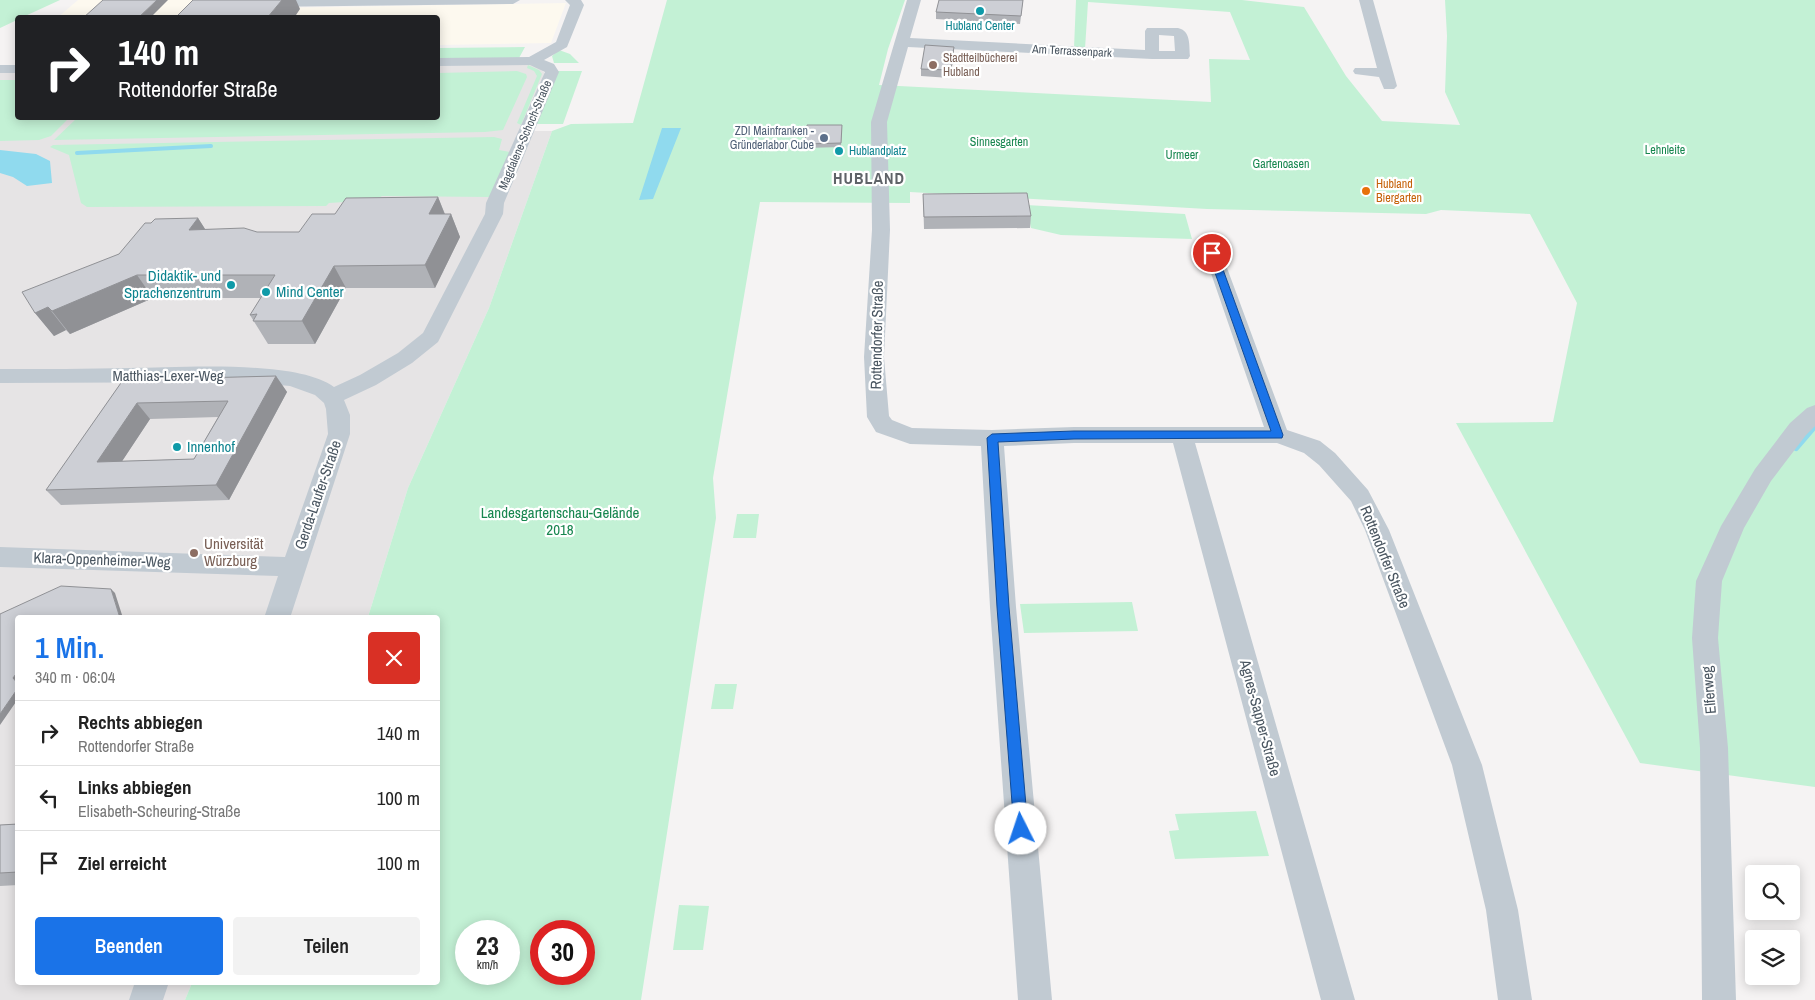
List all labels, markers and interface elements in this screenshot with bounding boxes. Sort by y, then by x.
marker: Hubland Center [974,5,986,17]
place label: Hubland Center [946,18,1015,34]
text: 140 m [118,29,199,76]
icon: right [35,35,100,100]
street label: Am Terrassenpark [1031,41,1112,61]
place label: Stadtteilbücherei Hubland [943,50,1017,80]
marker: Stadtteilbücherei Hubland [927,59,939,71]
text: Rottendorfer Straße [118,74,277,104]
street label: Magdalene-Schoch-Straße [495,78,555,192]
place label: ZDI Mainfranken - Gründerlabor Cube [730,123,815,153]
marker: ZDI Mainfranken - Gründerlabor Cube [818,132,830,144]
park label: Sinnesgarten [970,134,1028,150]
park label: Lehnleite [1645,142,1685,158]
place label: Hublandplatz [849,143,907,159]
marker: Hublandplatz [833,145,845,157]
park label: Urmeer [1166,147,1199,163]
park label: Gartenoasen [1253,156,1309,172]
district label: HUBLAND [833,167,905,189]
place label: Hubland Biergarten [1376,176,1422,206]
marker: Hubland Biergarten [1360,185,1372,197]
pin [1191,232,1233,274]
icon: arrive [1198,239,1226,267]
place label: Didaktik- und Sprachenzentrum [124,265,221,303]
marker: Didaktik- und Sprachenzentrum [225,279,237,291]
street label: Rottendorfer Straße [865,280,888,390]
place label: Mind Center [276,281,344,302]
marker: Mind Center [260,286,272,298]
street label: Matthias-Lexer-Weg [112,365,224,386]
place label: Innenhof [187,436,235,457]
street label: Gerda-Laufer-Straße [289,437,346,552]
marker: Innenhof [171,441,183,453]
park label: Landesgartenschau-Gelände 2018 [481,502,639,540]
street label: Rottendorfer Straße [1355,502,1416,611]
place label: Universität Würzburg [204,533,264,571]
street label: Klara-Oppenheimer-Weg [33,547,171,572]
marker: Universität Würzburg [188,547,200,559]
text: 1 Min. [35,627,104,667]
button: close [368,632,420,684]
street label: Agnes-Sapper-Straße [1235,656,1286,779]
street label: Elferweg [1696,665,1721,715]
text: 340 m · 06:04 [35,666,115,688]
text: Rechts abbiegen [78,709,203,735]
icon: right [35,719,63,747]
text: 140 m [377,720,420,746]
text: Rottendorfer Straße [78,735,194,757]
text: Links abbiegen [78,774,191,800]
icon: left [35,784,63,812]
text: 100 m [377,785,420,811]
text: Elisabeth-Scheuring-Straße [78,800,241,822]
position arrow [994,802,1046,854]
icon: arrive [35,849,63,877]
text: Ziel erreicht [78,850,166,876]
text: 100 m [377,850,420,876]
map controls [1745,865,1800,985]
button: search [1745,865,1800,920]
button: Beenden [35,917,223,975]
button: Teilen [233,917,420,975]
speed limit sign: 30 [530,920,595,985]
text: 23 [476,929,499,963]
button: layers [1745,930,1800,985]
text: km/h [477,957,498,973]

